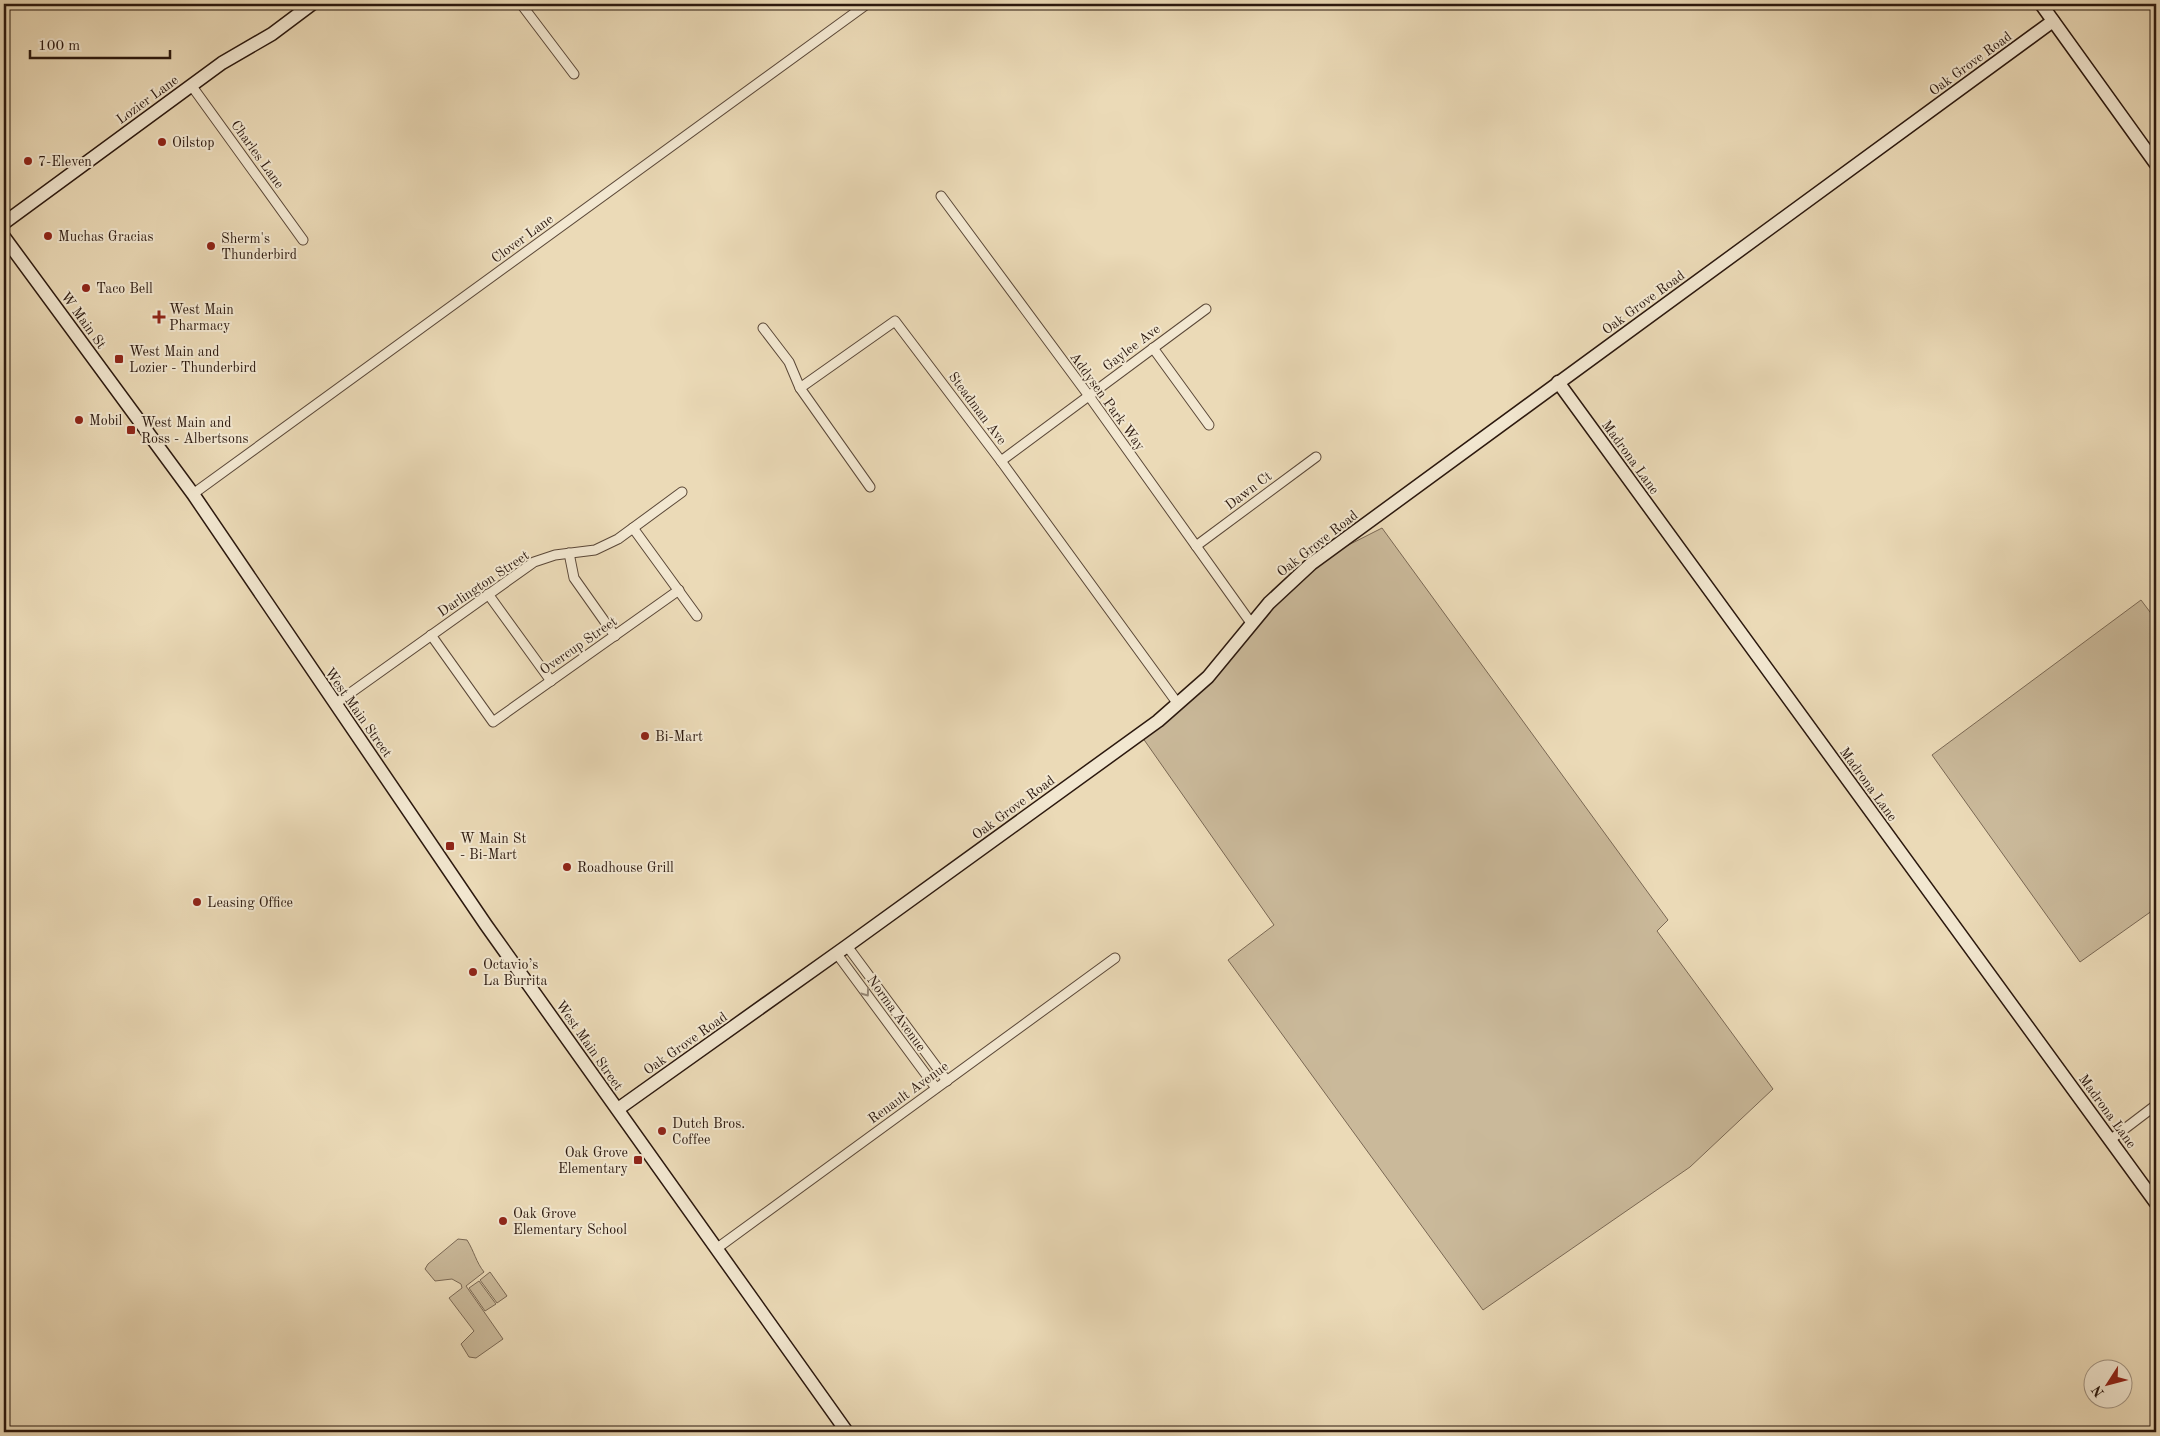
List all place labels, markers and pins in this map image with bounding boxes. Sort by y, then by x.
marker: Oilstop [156,136,168,148]
place label: Oilstop [172,136,215,150]
marker: 7-Eleven [22,155,34,167]
place label: 7-Eleven [38,155,92,169]
marker: Muchas Gracias [42,230,54,242]
place label: Muchas Gracias [58,230,153,244]
place label: Sherm's Thunderbird [221,232,297,262]
marker: Sherm's Thunderbird [205,240,217,252]
marker: Taco Bell [80,282,92,294]
place label: Taco Bell [96,282,153,296]
place label: West Main Pharmacy [169,303,234,333]
marker: West Main Pharmacy [153,311,165,323]
place label: West Main and Lozier - Thunderbird [129,345,257,375]
marker: West Main and Lozier - Thunderbird [113,353,125,365]
marker: Mobil [73,414,85,426]
place label: Mobil [89,414,123,428]
place label: West Main and Ross - Albertsons [141,416,249,446]
marker: West Main and Ross - Albertsons [125,424,137,436]
marker: Bi-Mart [639,730,651,742]
place label: Bi-Mart [655,730,703,744]
place label: W Main St - Bi-Mart [460,832,526,862]
marker: W Main St - Bi-Mart [444,840,456,852]
marker: Roadhouse Grill [561,861,573,873]
place label: Roadhouse Grill [577,861,674,875]
marker: Leasing Office [191,896,203,908]
place label: Leasing Office [207,896,293,910]
place label: Octavio’s La Burrita [483,958,548,988]
marker: Octavio’s La Burrita [467,966,479,978]
place label: Dutch Bros. Coffee [672,1117,745,1147]
marker: Dutch Bros. Coffee [656,1125,668,1137]
place label: Oak Grove Elementary [558,1146,629,1176]
marker: Oak Grove Elementary [632,1154,644,1166]
place label: Oak Grove Elementary School [513,1207,627,1237]
marker: Oak Grove Elementary School [497,1215,509,1227]

